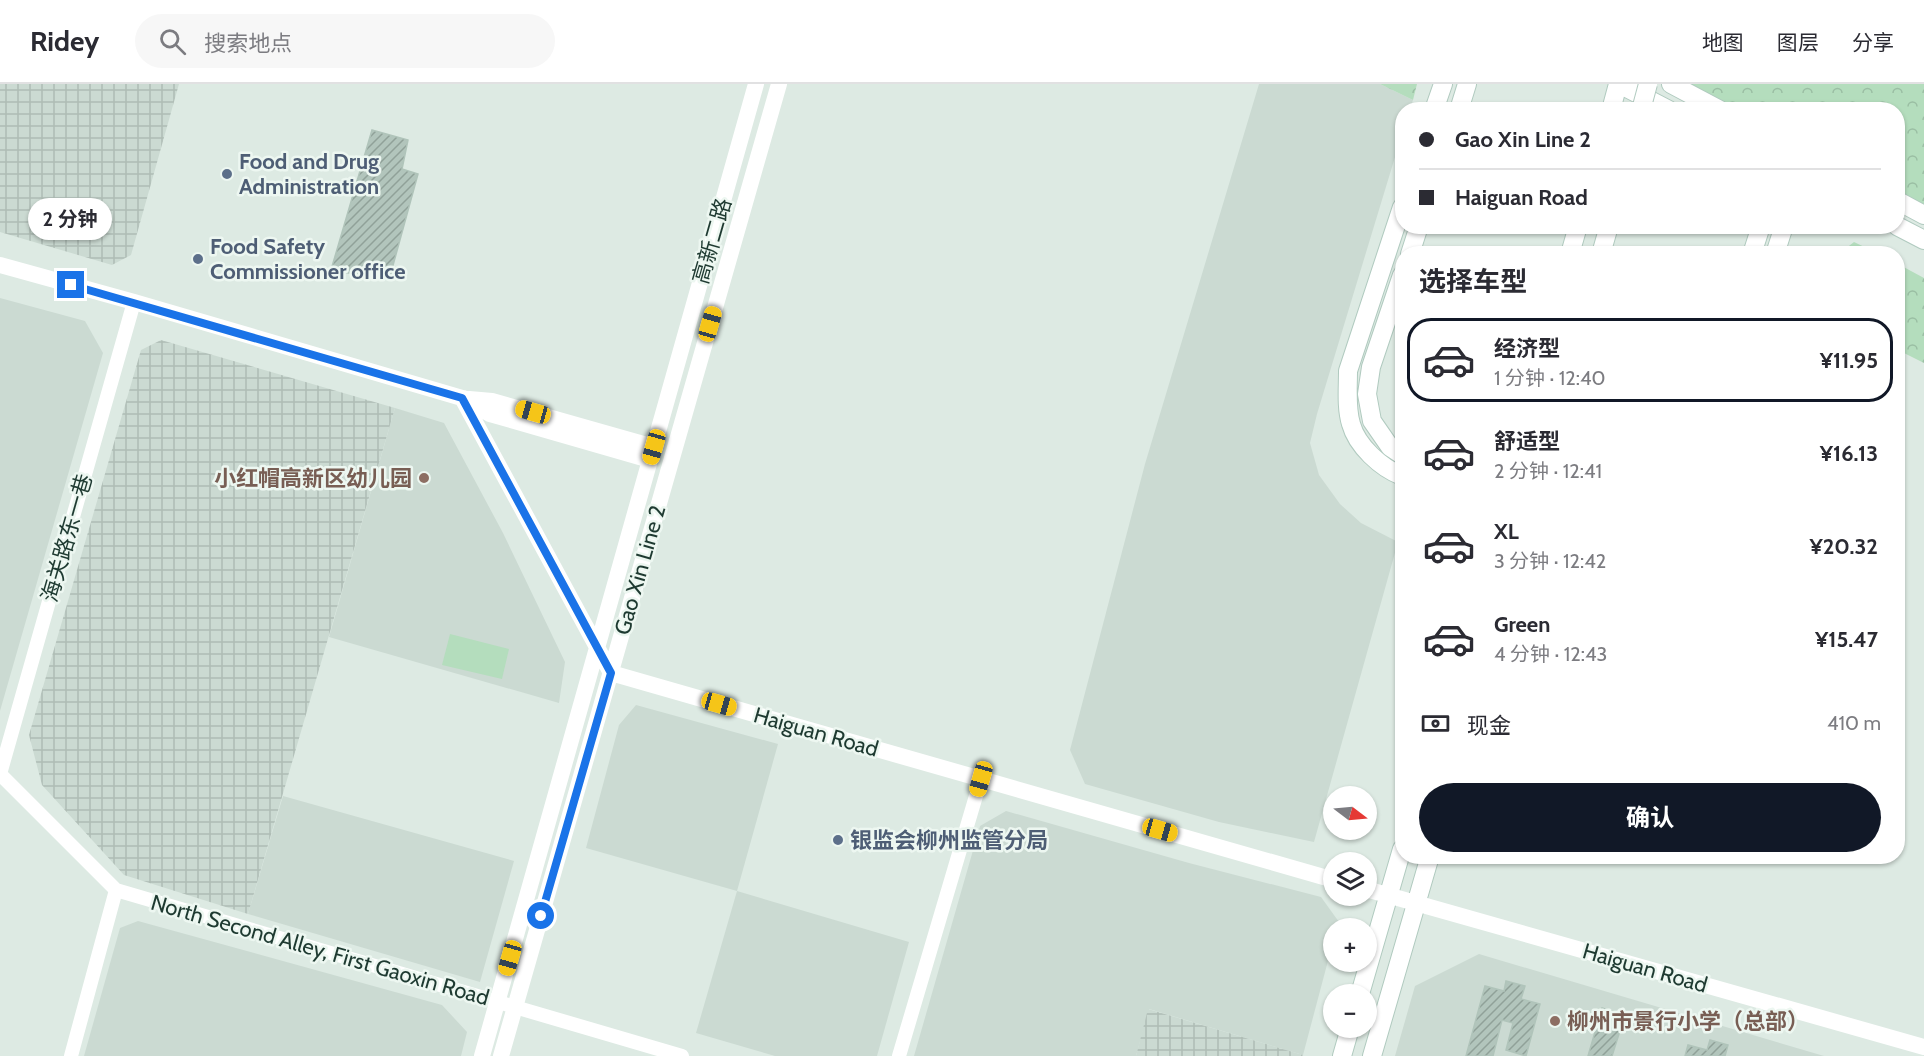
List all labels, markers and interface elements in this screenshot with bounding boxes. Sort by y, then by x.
search box [135,14,555,68]
text: Ridey [30,24,99,58]
icon: search [156,25,189,58]
text: 搜索地点 [204,30,292,57]
text: 地图 [1702,30,1744,55]
text: 图层 [1777,30,1819,55]
text: 分享 [1852,30,1894,55]
text: Gao Xin Line 2 [1455,126,1591,153]
place label: Food and Drug Administration [239,148,379,200]
marker: Food and Drug Administration [220,167,234,181]
text: Haiguan Road [1455,184,1588,211]
street label: 高新二路 [687,195,737,287]
callout: 2 分钟 [29,198,113,240]
text: 2 分钟 [42,207,98,231]
place label: Food Safety Commissioner office [210,233,406,285]
marker: Food Safety Commissioner office [191,252,205,266]
text: 选择车型 [1419,265,1527,298]
route end [57,271,84,298]
car [696,304,724,344]
icon: car [1422,333,1476,387]
text: 经济型 [1494,335,1560,362]
text: ¥11.95 [1820,347,1878,374]
text: 1 分钟 · 12:40 [1494,366,1605,390]
car [513,398,553,426]
icon: car [1422,426,1476,480]
car [640,427,668,467]
text: 舒适型 [1494,428,1560,455]
text: ¥16.13 [1820,440,1878,467]
text: 2 分钟 · 12:41 [1494,459,1602,483]
place label: 小红帽高新区幼儿园 [214,465,412,492]
street label: 海关路东一巷 [36,471,98,605]
marker: 小红帽高新区幼儿园 [417,471,431,485]
street label: Gao Xin Line 2 [609,502,671,638]
text: XL [1494,518,1519,545]
icon: car [1422,519,1476,573]
text: ¥20.32 [1809,533,1878,560]
text: 3 分钟 · 12:42 [1494,549,1606,573]
text: Green [1494,611,1550,638]
icon: car [1422,612,1476,666]
text: ¥15.47 [1815,626,1878,653]
text: 4 分钟 · 12:43 [1494,642,1607,666]
car [699,690,739,718]
street label: Haiguan Road [750,701,882,763]
icon: cash [1419,707,1452,740]
text: 410 m [1827,711,1881,735]
text: 现金 [1467,712,1511,739]
car [967,759,995,799]
button: 确认 [1419,783,1881,852]
north arrow [1323,786,1377,840]
map controls [1323,786,1377,1038]
car [1140,816,1180,844]
place label: 银监会柳州监管分局 [850,827,1048,854]
marker: 银监会柳州监管分局 [831,833,845,847]
button: layers [1323,852,1377,906]
street label: North Second Alley, First Gaoxin Road [148,889,492,1011]
route start [527,902,554,929]
button: + [1323,918,1377,972]
street label: Haiguan Road [1579,937,1711,999]
car [496,938,524,978]
button: − [1323,984,1377,1038]
place label: 柳州市景行小学（总部） [1567,1008,1809,1035]
marker: 柳州市景行小学（总部） [1548,1014,1562,1028]

